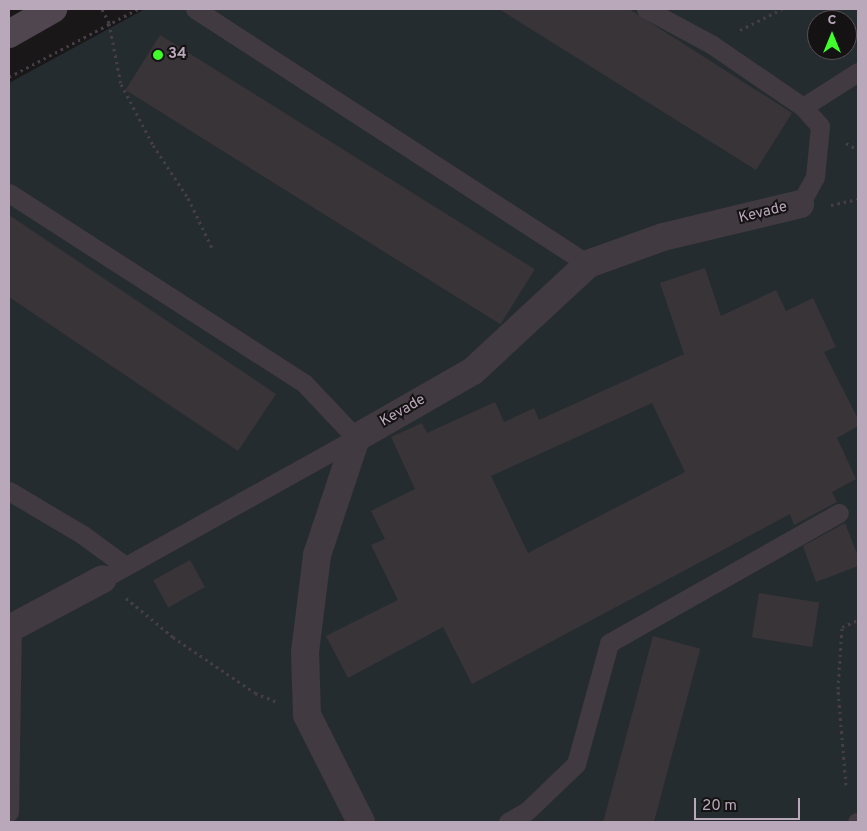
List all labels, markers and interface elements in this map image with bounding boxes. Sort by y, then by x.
north arrow [807,10,857,60]
text: С [828,12,836,29]
place label: 34 [168,46,187,64]
marker: 34 [152,49,164,61]
street label: Kevade [737,198,789,228]
street label: Kevade [377,391,429,431]
scale bar [697,788,803,820]
text: 20 m [702,797,737,816]

